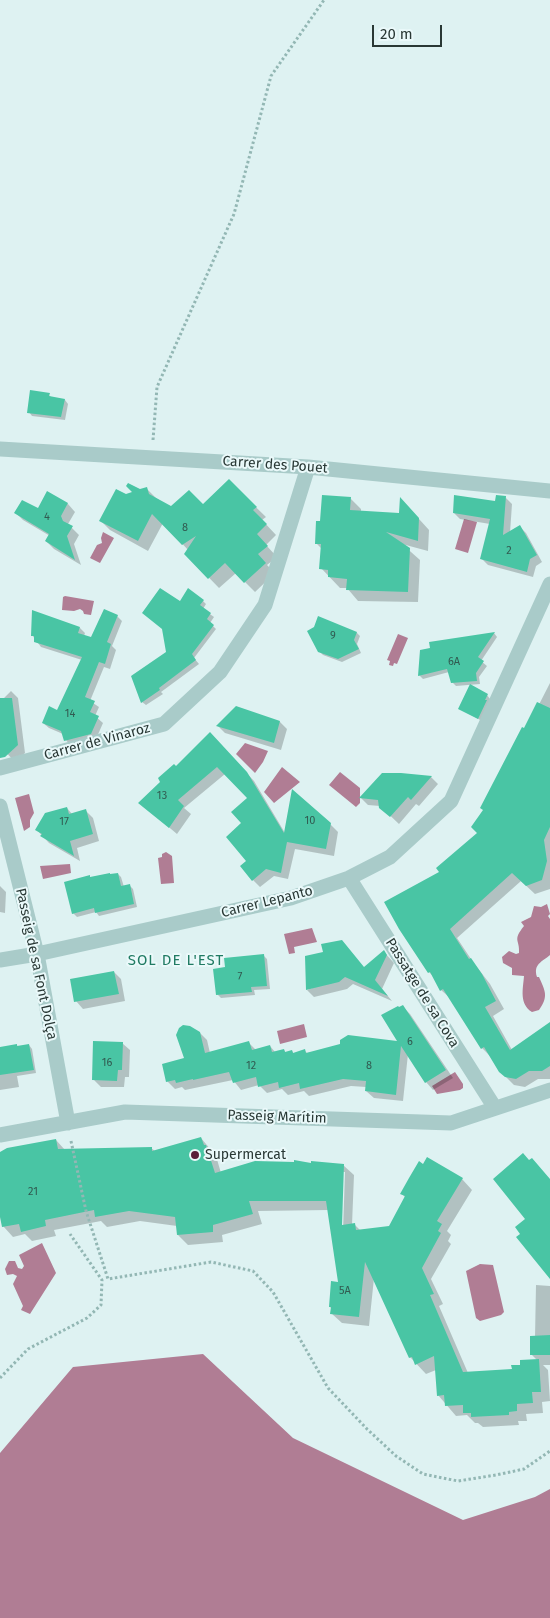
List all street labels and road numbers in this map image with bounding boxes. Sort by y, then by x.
street label: Carrer des Pouet [222,453,328,477]
street label: Carrer de Vinaroz [42,720,152,764]
street label: Carrer Lepanto [220,883,314,921]
street label: Passeig de sa Font Dolça [12,887,60,1041]
street label: Passatge de sa Cova [382,935,462,1051]
street label: Passeig Marítim [227,1107,327,1127]

